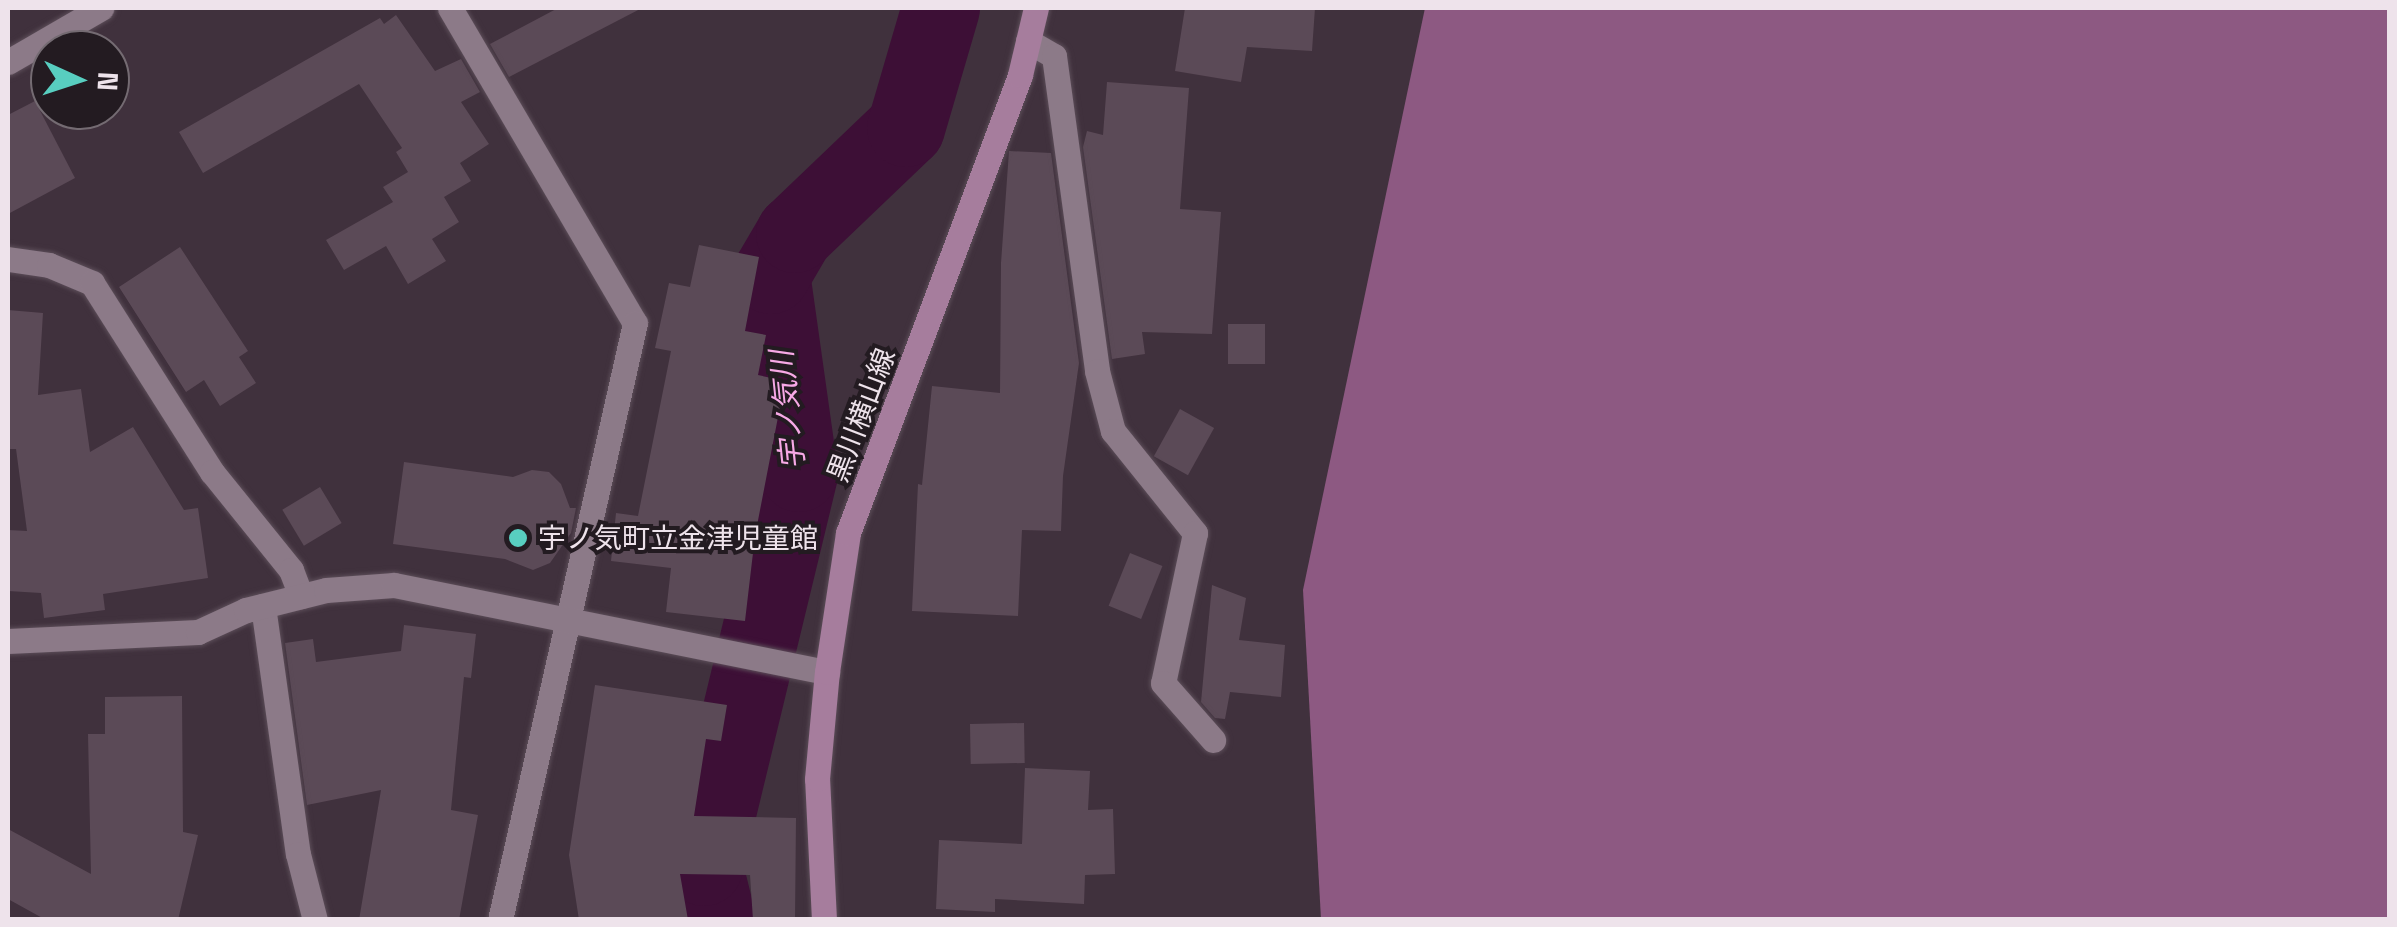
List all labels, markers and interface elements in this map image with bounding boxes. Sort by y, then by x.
north arrow [30,30,130,130]
text: N [89,71,126,92]
street label: 黒川横山線 [820,344,902,486]
water label: 宇ノ気川 [764,348,812,472]
place label: 宇ノ気町立金津児童館 [538,521,818,555]
marker: 宇ノ気町立金津児童館 [507,527,529,549]

